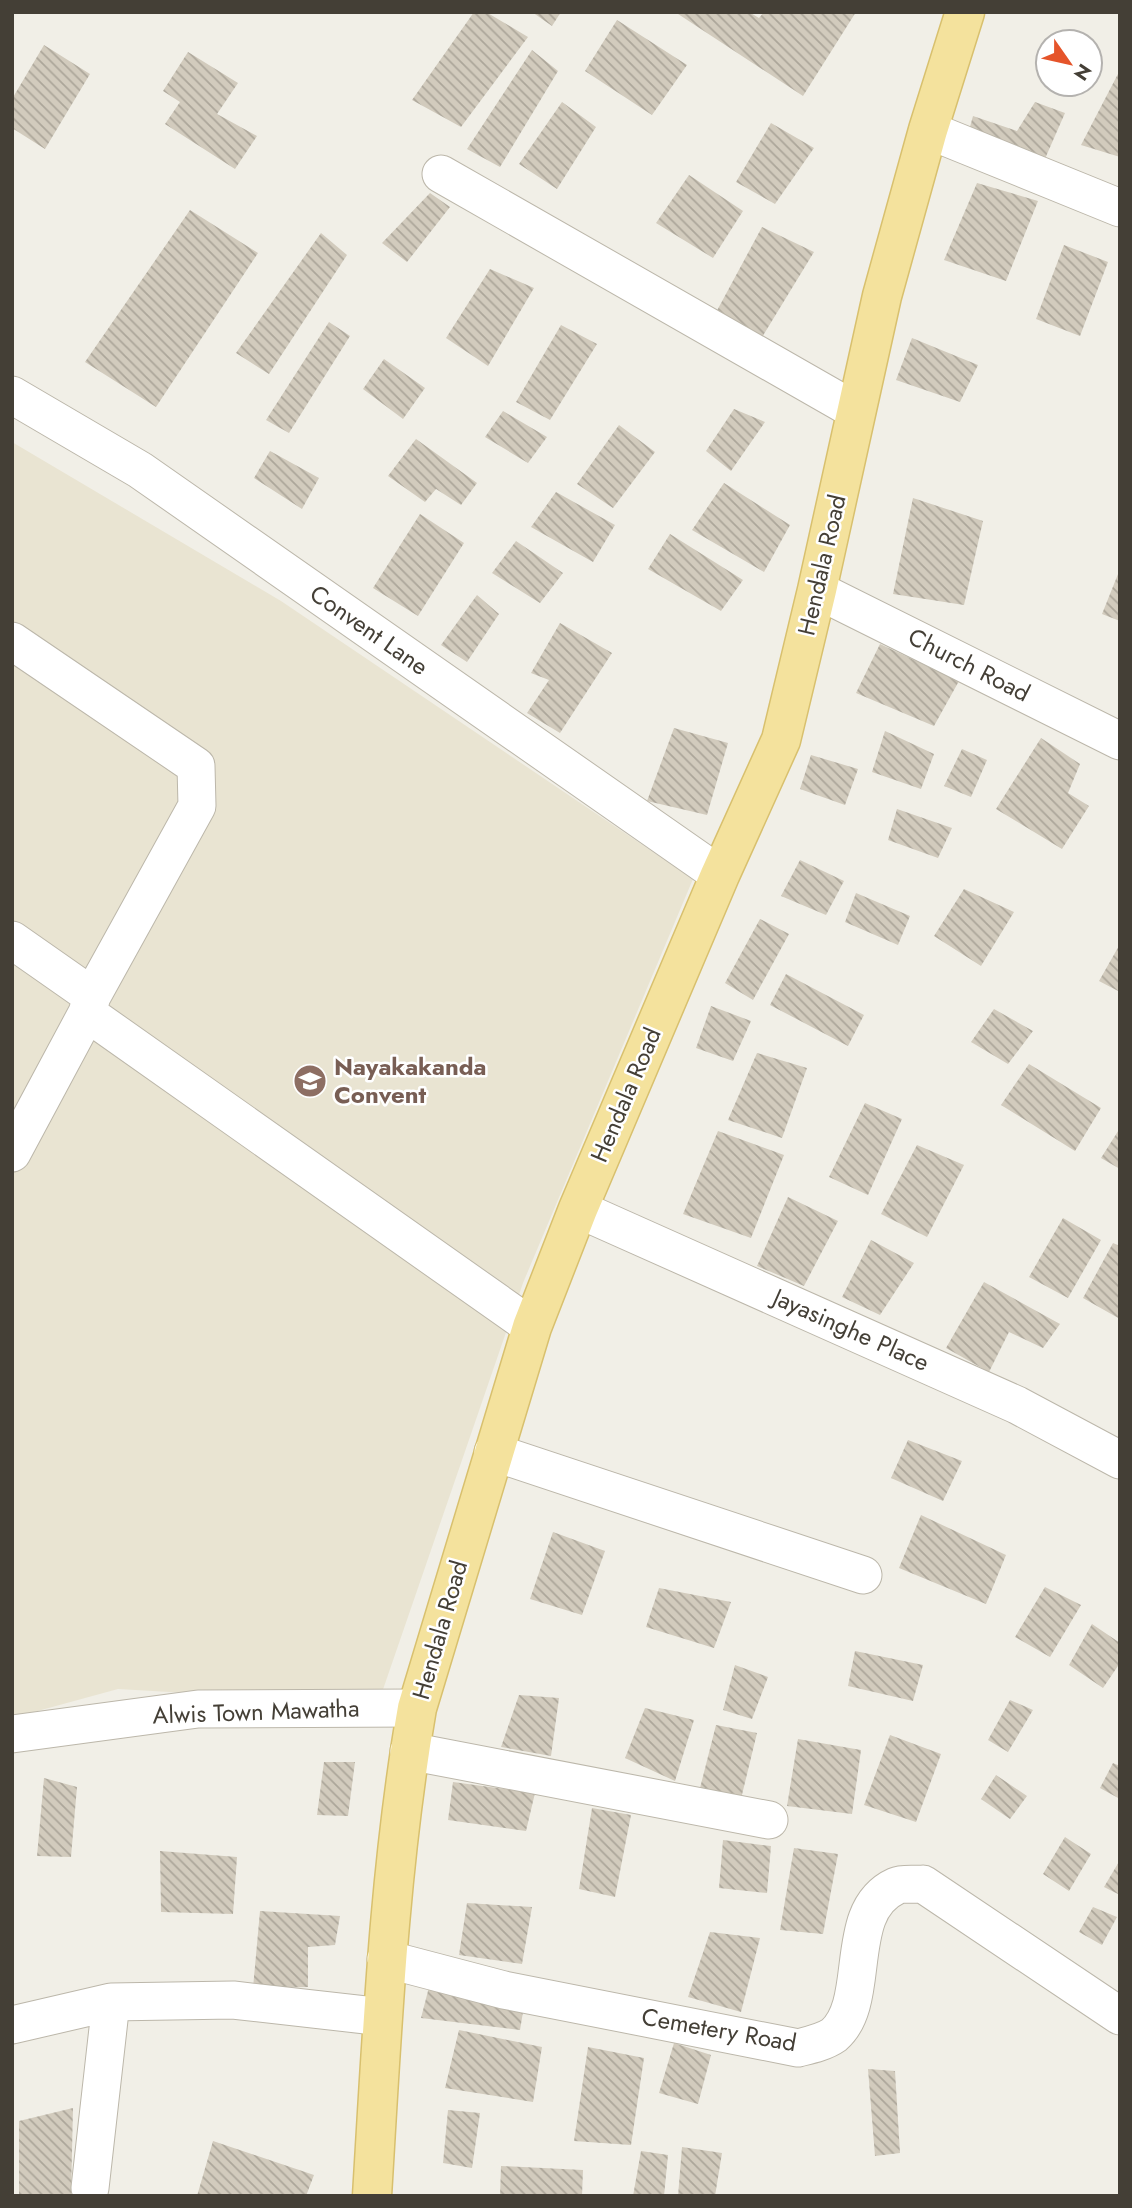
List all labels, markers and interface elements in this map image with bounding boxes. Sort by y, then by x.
north arrow [1034,28,1104,98]
text: N [1067,58,1098,86]
street label: Hendala Road [788,491,855,639]
street label: Convent Lane [303,576,436,683]
street label: Church Road [902,619,1036,710]
street label: Hendala Road [581,1022,670,1168]
place label: Nayakakanda Convent [334,1049,486,1112]
school or university icon: Nayakakanda Convent [291,1062,329,1100]
street label: Jayasinghe Place [765,1278,935,1380]
street label: Hendala Road [403,1556,476,1704]
street label: Alwis Town Mawatha [152,1690,360,1733]
street label: Cemetery Road [639,1999,799,2060]

